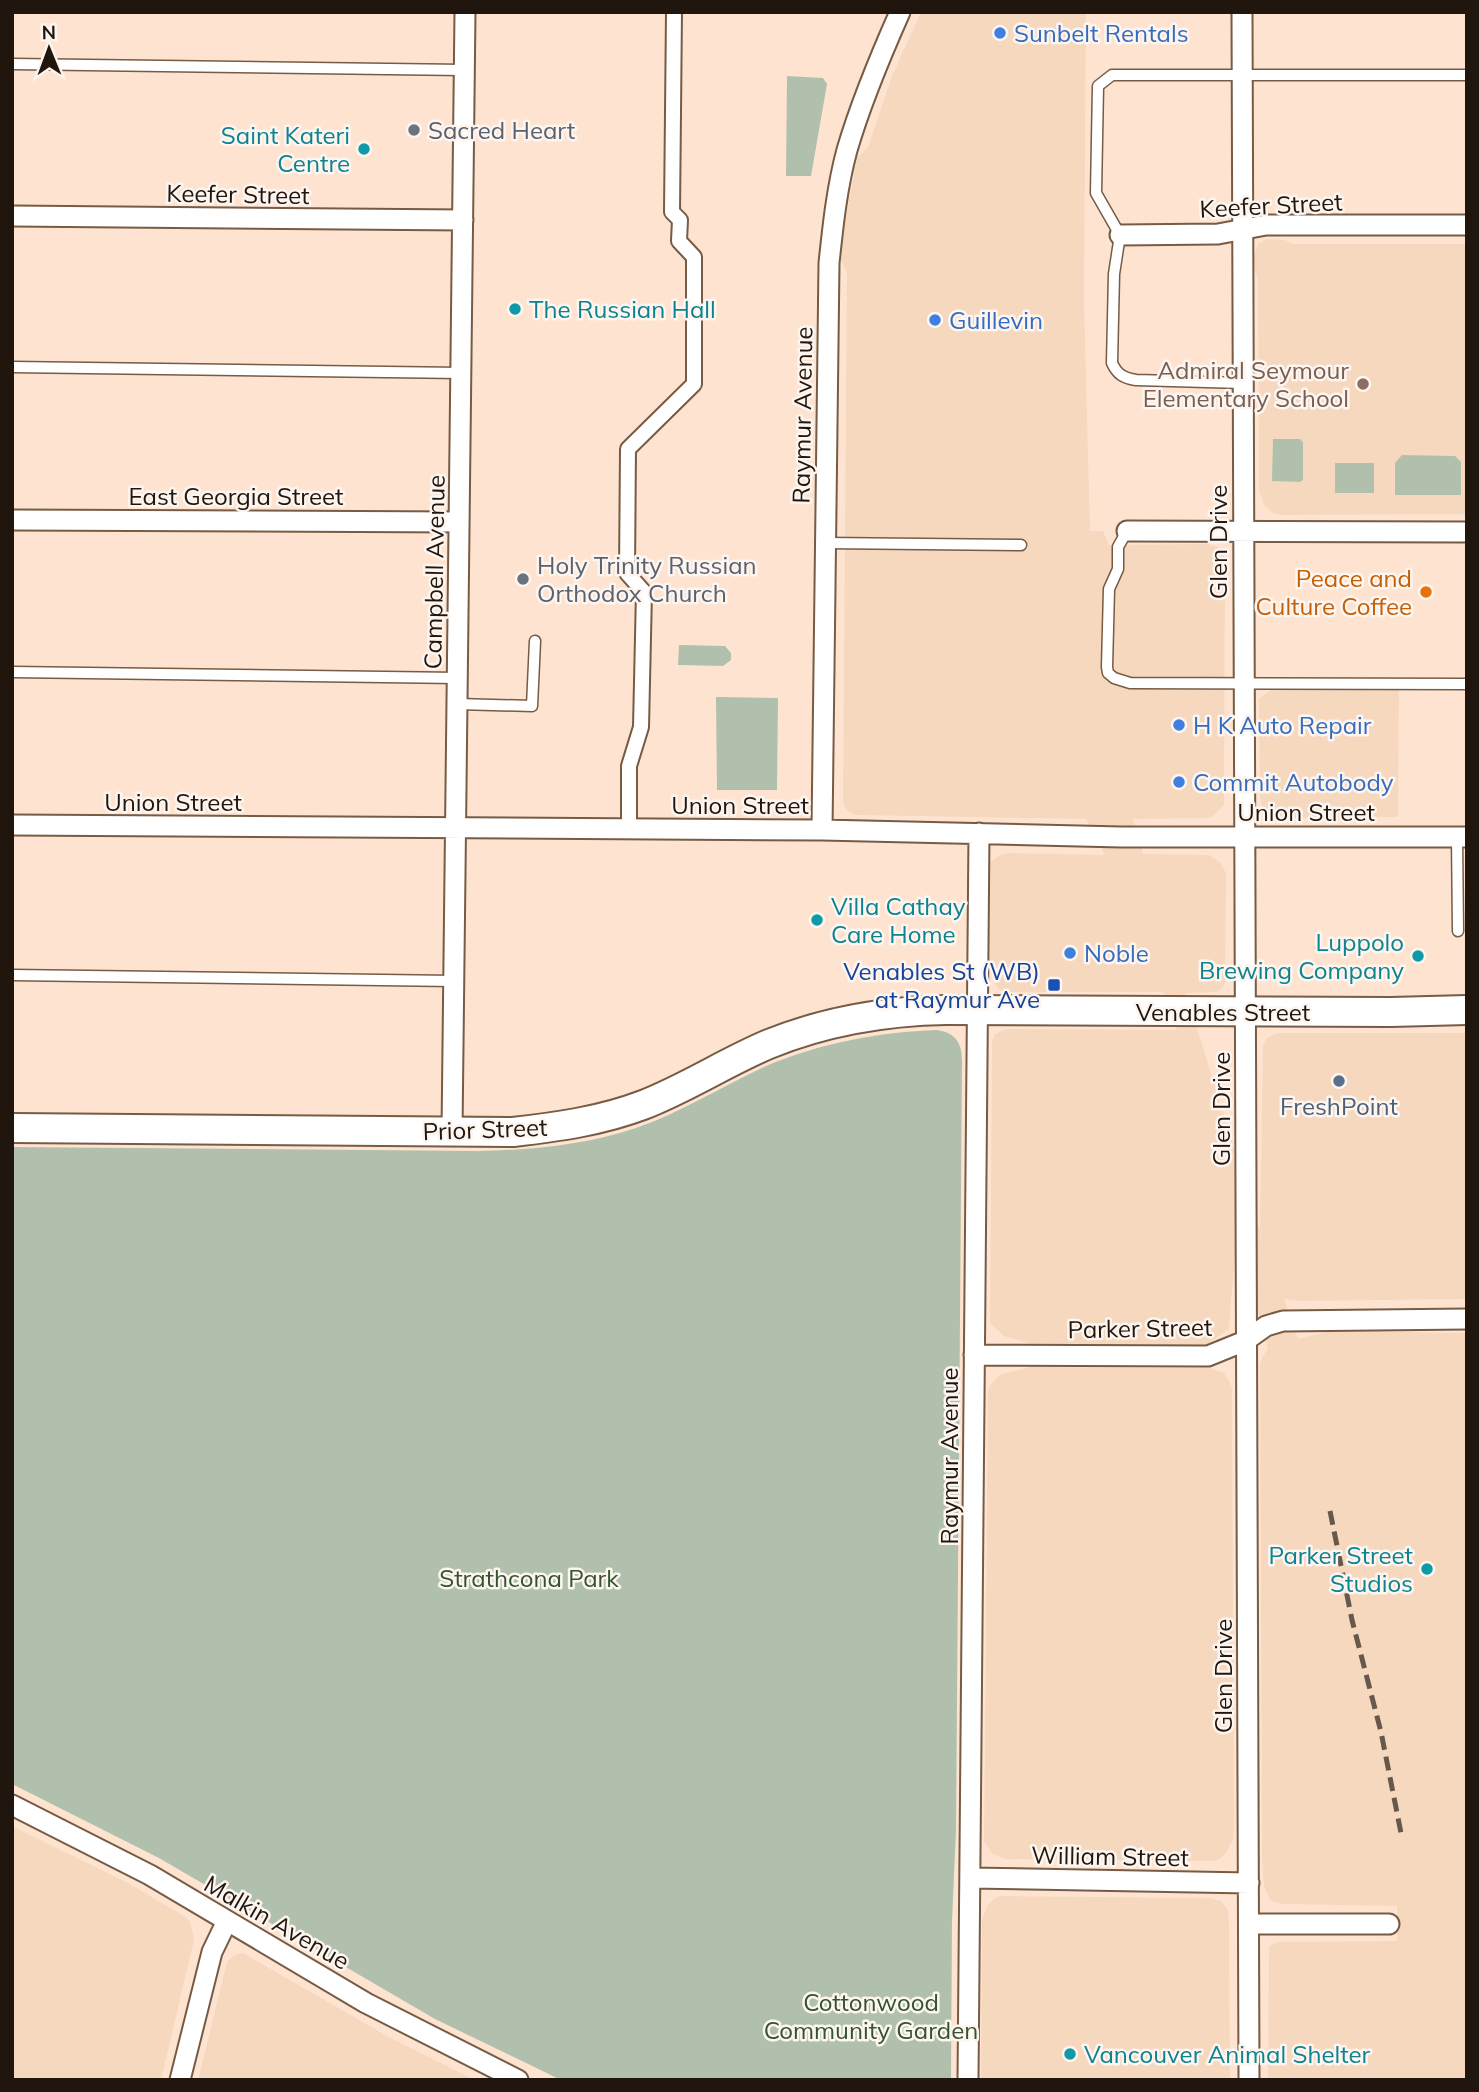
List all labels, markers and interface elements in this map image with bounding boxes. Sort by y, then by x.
north arrow [14,14,84,84]
place label: Sunbelt Rentals [1014,18,1189,48]
text: N [41,20,56,44]
marker: Sunbelt Rentals [992,25,1008,41]
place label: Sacred Heart [428,115,575,145]
place label: Saint Kateri Centre [221,120,350,178]
marker: Sacred Heart [406,122,422,138]
marker: Saint Kateri Centre [356,141,372,157]
street label: Keefer Street [166,178,310,210]
street label: Keefer Street [1199,186,1343,224]
place label: The Russian Hall [529,294,716,324]
marker: The Russian Hall [507,301,523,317]
place label: Guillevin [949,305,1043,335]
marker: Guillevin [927,312,943,328]
street label: Raymur Avenue [785,326,819,504]
place label: Admiral Seymour Elementary School [1143,355,1349,413]
marker: Admiral Seymour Elementary School [1355,376,1371,392]
street label: Campbell Avenue [417,474,451,670]
street label: East Georgia Street [129,481,343,511]
street label: Glen Drive [1203,485,1233,599]
place label: Holy Trinity Russian Orthodox Church [537,550,757,608]
place label: Peace and Culture Coffee [1255,563,1412,621]
marker: Holy Trinity Russian Orthodox Church [515,571,531,587]
marker: Peace and Culture Coffee [1418,584,1434,600]
place label: H K Auto Repair [1193,710,1372,740]
marker: H K Auto Repair [1171,717,1187,733]
place label: Commit Autobody [1193,767,1394,797]
marker: Commit Autobody [1171,774,1187,790]
street label: Union Street [104,787,242,817]
street label: Union Street [671,790,809,820]
street label: Union Street [1237,797,1375,827]
place label: Villa Cathay Care Home [831,891,966,949]
marker: Villa Cathay Care Home [809,912,825,928]
place label: Luppolo Brewing Company [1199,927,1404,985]
place label: Noble [1084,938,1149,968]
marker: Noble [1062,945,1078,961]
marker: Luppolo Brewing Company [1410,948,1426,964]
place label: Venables St (WB) at Raymur Ave [843,956,1040,1014]
marker: Venables St (WB) at Raymur Ave [1046,977,1062,993]
street label: Venables Street [1136,997,1310,1027]
street label: Glen Drive [1206,1052,1236,1166]
marker: FreshPoint [1331,1073,1347,1089]
place label: FreshPoint [1280,1091,1398,1121]
street label: Prior Street [422,1112,548,1146]
street label: Parker Street [1067,1312,1213,1344]
street label: Raymur Avenue [934,1367,964,1545]
place label: Parker Street Studios [1268,1540,1413,1598]
marker: Parker Street Studios [1419,1561,1435,1577]
park label: Strathcona Park [439,1563,619,1593]
street label: Glen Drive [1208,1619,1238,1733]
street label: William Street [1031,1840,1189,1872]
street label: Malkin Avenue [199,1868,355,1976]
park label: Cottonwood Community Garden [764,1987,978,2045]
place label: Vancouver Animal Shelter [1084,2039,1371,2069]
marker: Vancouver Animal Shelter [1062,2046,1078,2062]

